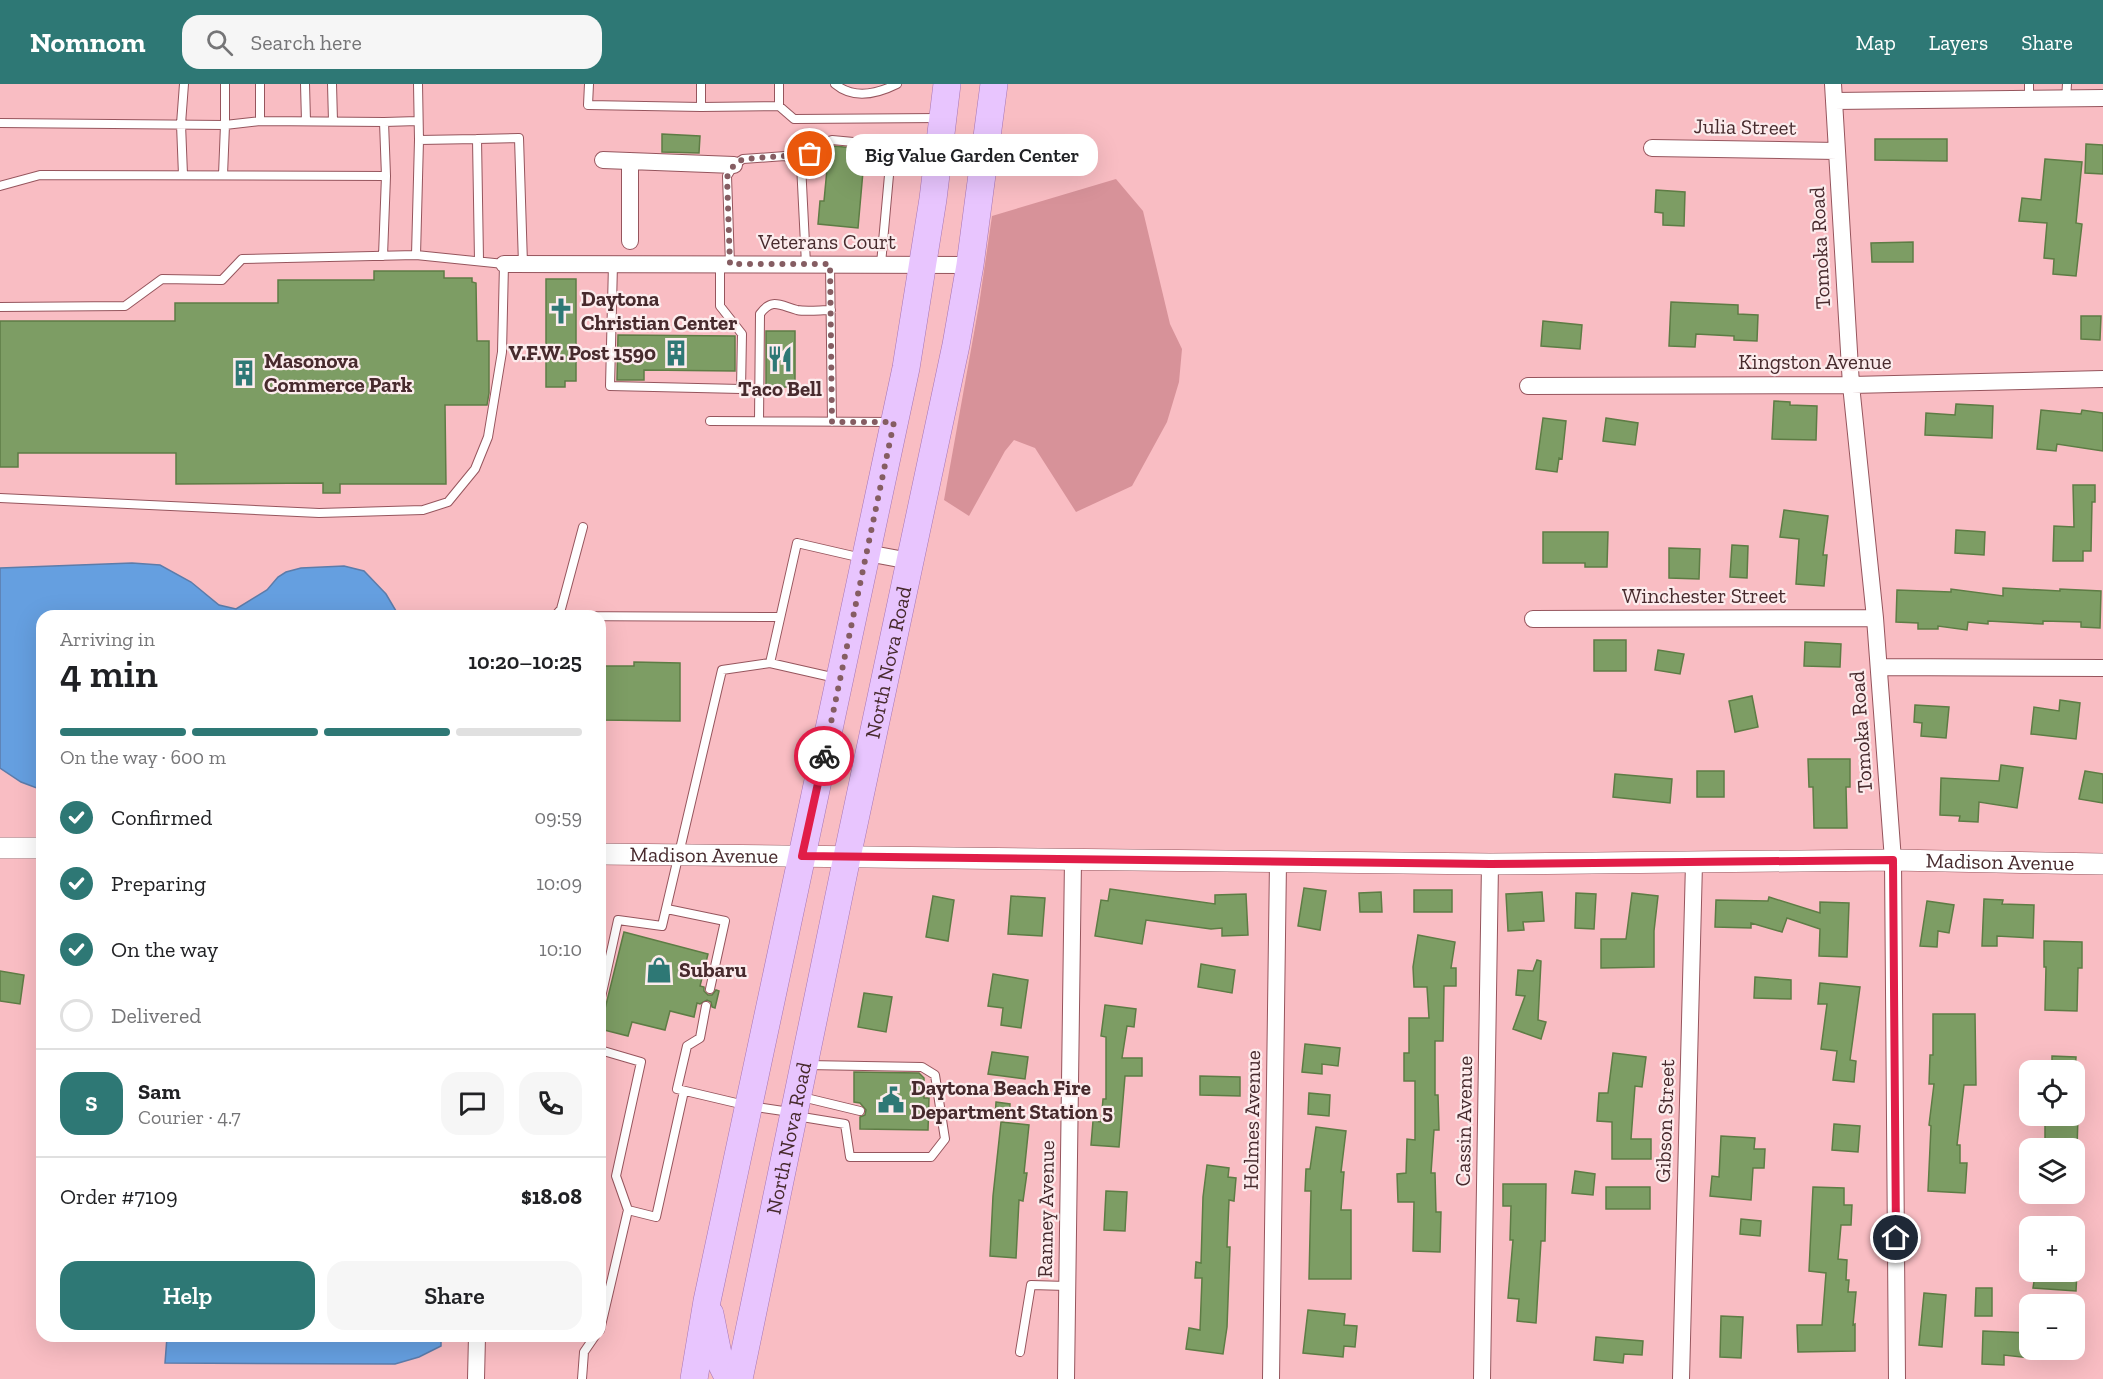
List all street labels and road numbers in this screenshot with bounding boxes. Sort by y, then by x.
street label: Julia Street [1693,113,1797,140]
street label: Tomoka Road [1804,186,1835,310]
street label: Veterans Court [757,229,896,254]
street label: Kingston Avenue [1738,349,1892,374]
street label: North Nova Road [860,583,916,741]
street label: Winchester Street [1622,583,1786,608]
street label: Tomoka Road [1844,670,1877,794]
street label: Madison Avenue [630,841,779,868]
street label: Madison Avenue [1925,848,2075,875]
street label: Holmes Avenue [1238,1050,1265,1190]
street label: Cassin Avenue [1450,1055,1477,1187]
street label: North Nova Road [760,1059,816,1216]
street label: Gibson Street [1650,1059,1679,1183]
street label: Ranney Avenue [1032,1140,1059,1278]

